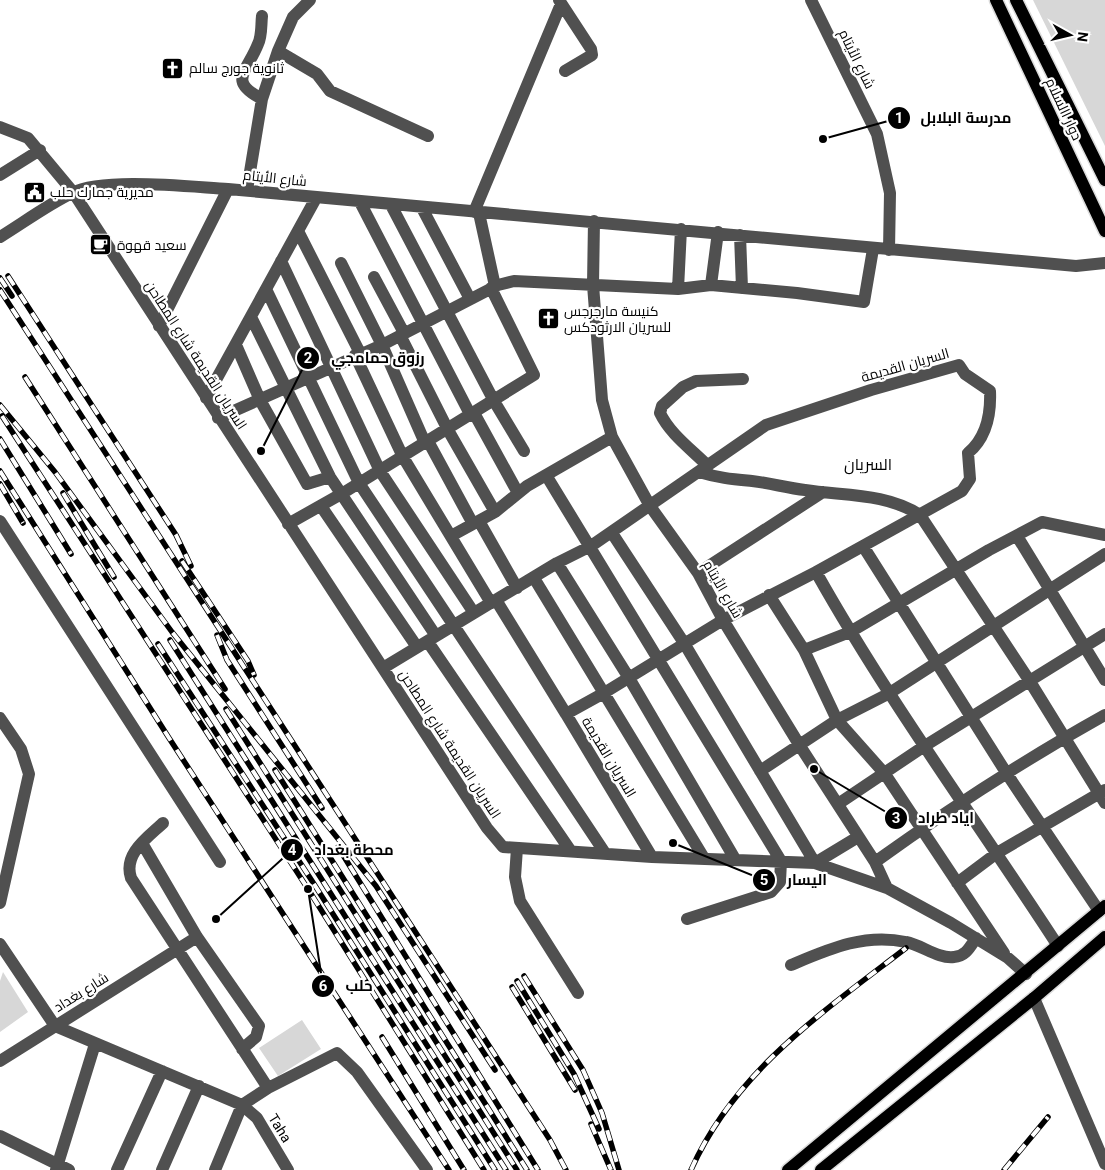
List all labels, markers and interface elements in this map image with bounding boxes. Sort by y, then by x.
north arrow [1045,10,1095,60]
street label: شارع الأيتام [834,27,878,92]
text: N [1074,31,1091,43]
church icon: ثانوية جورج سالم [161,56,185,80]
place label: ثانوية جورج سالم [189,60,284,78]
street label: دوار االسلام [1041,75,1085,144]
callout: مدرسة البلابل [886,103,1022,133]
text: 1 [895,109,903,127]
text: مدرسة البلابل [921,109,1011,127]
street label: شارع الأيتام [242,167,308,191]
public building icon: مديرية جمارك حلب [22,180,46,204]
place label: مديرية جمارك حلب [50,184,154,200]
cafe icon: سعيد قهوة [89,233,113,257]
place label: سعيد قهوة [117,237,187,253]
street label: السريان القديمة شارع المطاحن [141,278,250,433]
place label: كنيسة مارجرجس للسريان الارثودكس [564,303,671,335]
church icon: كنيسة مارجرجس للسريان الارثودكس [536,307,560,331]
callout: رزوق حمامجي [296,343,434,373]
street label: السريان القديمة [859,345,951,385]
text: 2 [304,349,313,367]
text: رزوق حمامجي [331,349,425,370]
district label: السريان [844,455,892,475]
street label: شارع الأيتام [698,557,746,622]
street label: السريان القديمة شارع المطاحن [395,667,504,822]
street label: السريان القديمة [579,714,639,800]
callout: اياد طراد [883,803,984,833]
text: 3 [892,809,900,827]
text: اياد طراد [918,809,974,827]
callout: محطة بغداد [280,835,404,865]
text: 4 [288,841,297,859]
text: محطة بغداد [314,841,394,859]
callout: اليسار [752,865,837,895]
text: 5 [760,871,768,889]
text: اليسار [786,871,827,889]
street label: شارع بغداد [51,969,112,1016]
callout: حلب [310,971,382,1001]
text: 6 [319,977,328,995]
text: حلب [345,977,373,995]
street label: Taha [265,1111,295,1145]

